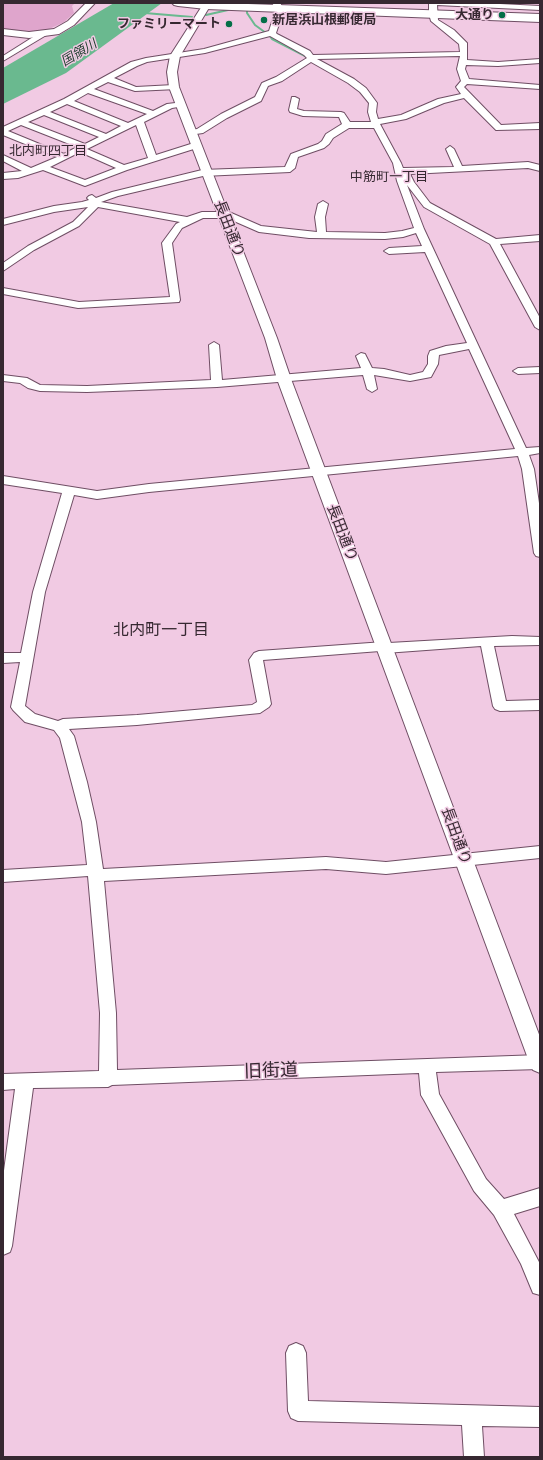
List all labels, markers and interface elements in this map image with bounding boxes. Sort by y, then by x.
place label: 大通り [455,7,494,23]
marker: 大通り [497,10,507,20]
place label: 新居浜山根郵便局 [272,12,376,28]
marker: 新居浜山根郵便局 [259,15,269,25]
place label: ファミリーマート [117,16,221,32]
marker: ファミリーマート [224,19,234,29]
water label: 国領川 [58,36,100,70]
district label: 北内町四丁目 [9,143,87,159]
district label: 中筋町一丁目 [350,169,428,185]
street label: 長田通り [210,198,248,260]
street label: 長田通り [323,502,361,564]
district label: 北内町一丁目 [113,620,209,640]
street label: 長田通り [437,805,475,867]
street label: 旧街道 [244,1059,298,1083]

